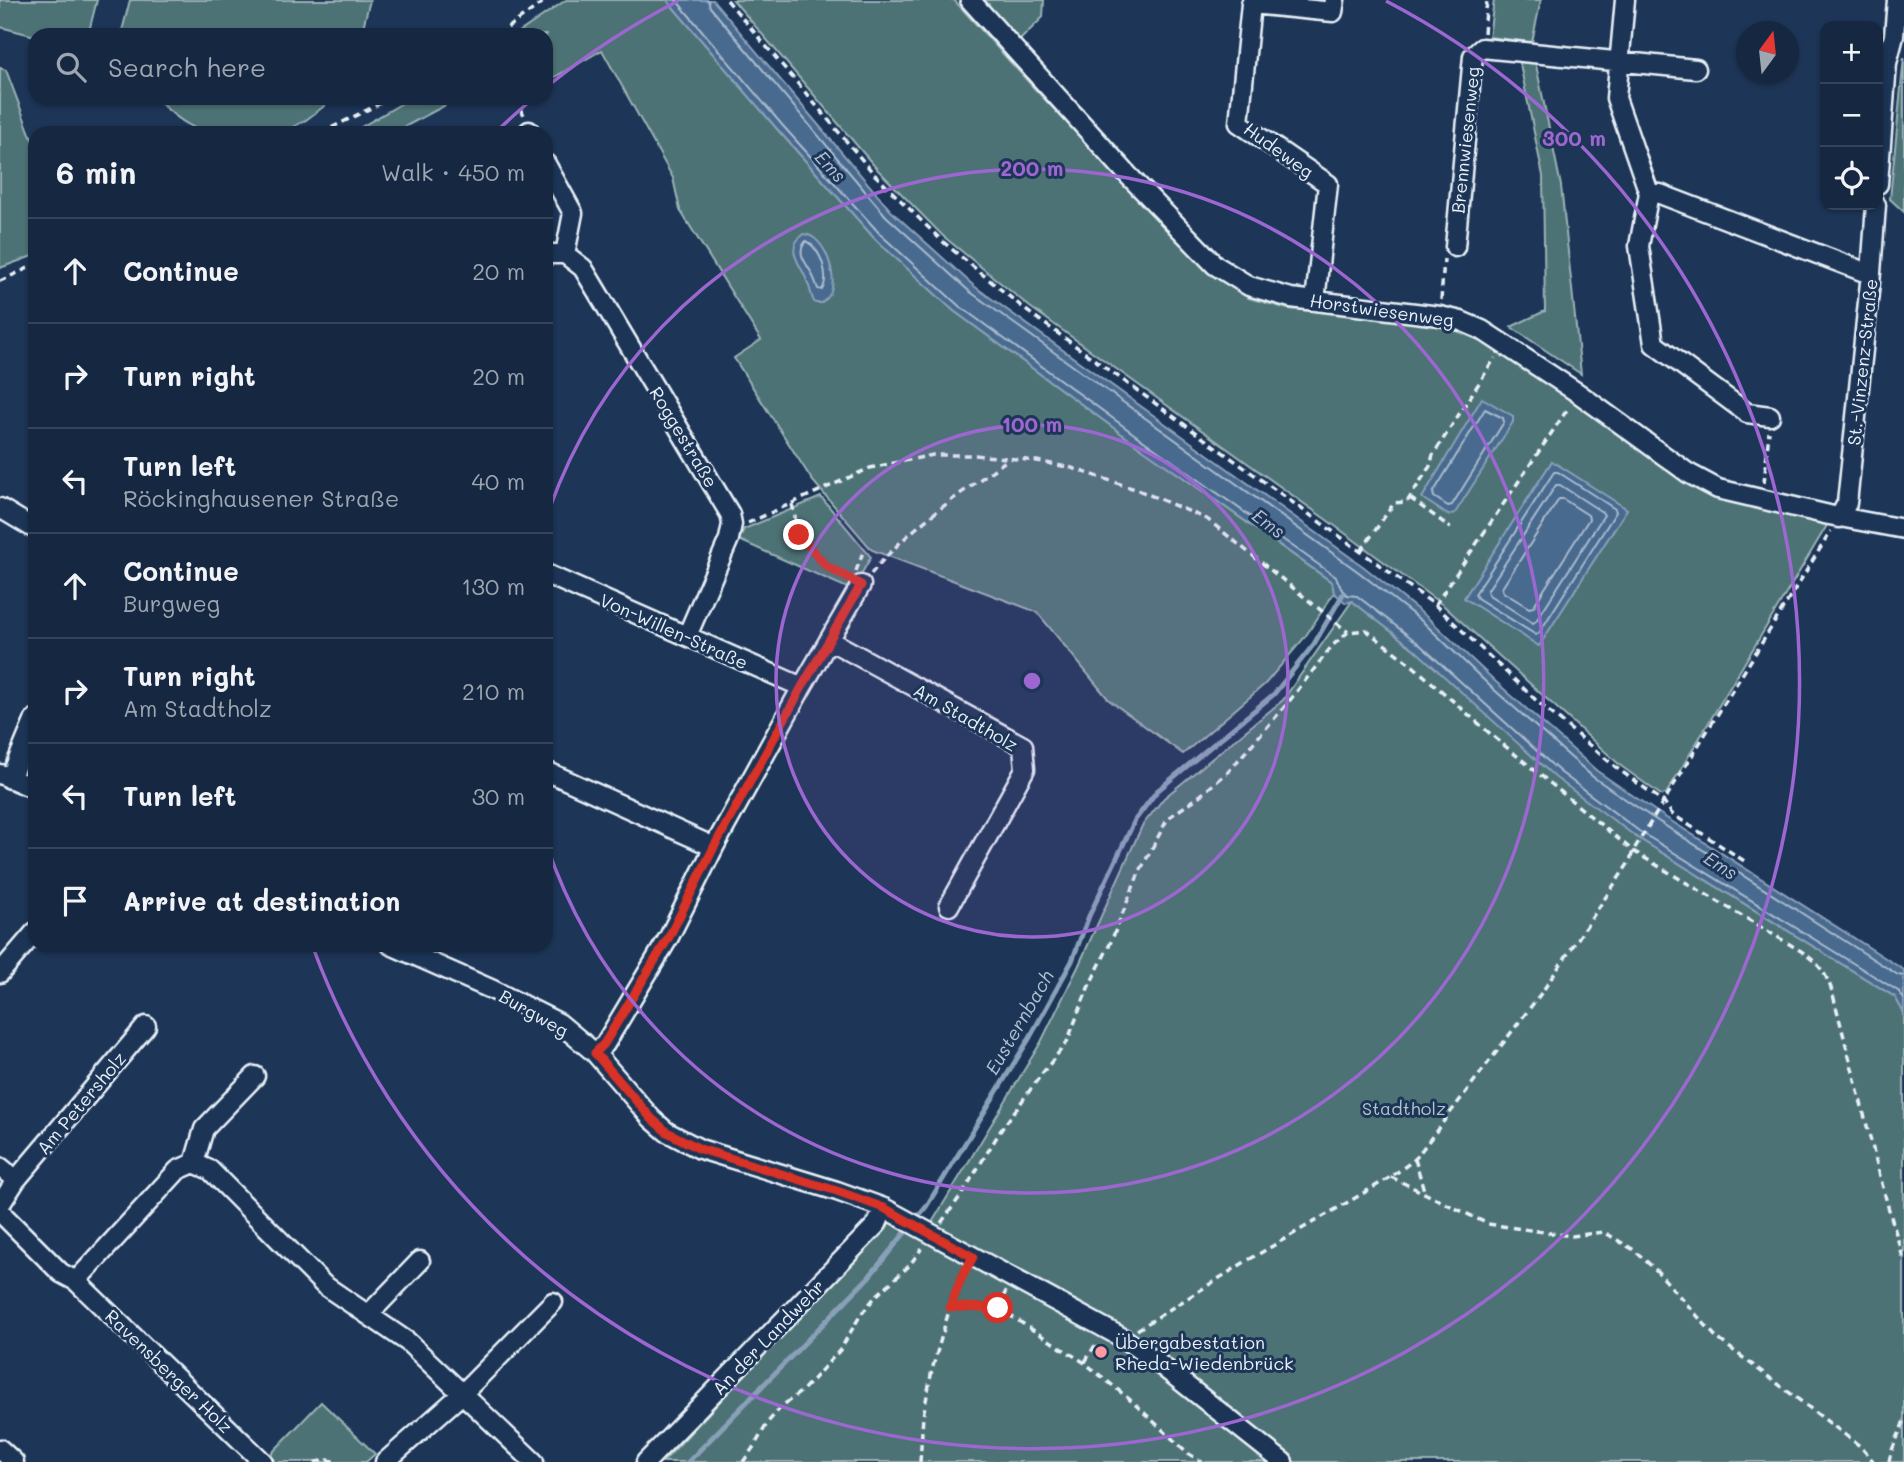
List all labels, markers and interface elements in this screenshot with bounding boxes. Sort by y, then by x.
north arrow [1736,21,1799,84]
map controls [1820,21,1883,210]
button: + [1820,21,1883,84]
search box [28,28,553,105]
icon: search [52,48,90,86]
text: Search here [108,50,266,84]
street label: Brennwiesenweg [1445,65,1485,215]
button: − [1820,84,1883,147]
street label: Hudeweg [1239,117,1319,183]
text: 300 m [1542,124,1606,151]
water label: Ems [810,145,852,187]
button: locate [1820,147,1883,210]
text: 6 min [56,152,136,192]
text: 200 m [1001,154,1063,181]
text: Walk · 450 m [381,157,525,187]
icon: ahead [56,252,94,290]
text: Continue [123,254,239,288]
text: 20 m [472,256,525,286]
street label: St.-Vinzenz-Straße [1841,277,1883,447]
street label: Horstwiesenweg [1308,288,1456,332]
icon: right [56,357,94,395]
text: Turn right [123,359,256,393]
text: 20 m [472,361,525,391]
street label: Roggestraße [644,382,724,492]
text: 100 m [1002,410,1062,437]
text: Turn left [123,449,236,483]
icon: left [56,462,94,500]
text: 40 m [472,466,525,496]
text: Röckinghausener Straße [123,483,399,513]
water label: Ems [1247,502,1291,544]
route end [783,519,814,550]
text: Continue [123,554,239,588]
icon: ahead [56,567,94,605]
text: 130 m [461,571,525,601]
text: Burgweg [123,588,220,618]
street label: Von-Willen-Straße [596,588,752,674]
text: Turn right [123,659,256,693]
centre of rings [1020,669,1044,693]
icon: right [56,672,94,710]
text: 210 m [462,676,525,706]
street label: Am Stadtholz [910,677,1022,757]
text: Am Stadtholz [123,693,272,723]
icon: left [56,777,94,815]
text: Turn left [123,779,236,813]
text: 30 m [472,781,525,811]
water label: Ems [1699,845,1743,885]
icon: arrive [56,882,94,920]
text: Arrive at destination [123,884,400,918]
water label: Eusternbach [979,965,1059,1079]
street label: Burgweg [495,984,573,1042]
street label: Am Petersholz [31,1047,131,1159]
park label: Stadtholz [1362,1096,1446,1120]
street label: An der Landwehr [707,1274,829,1400]
route start [982,1292,1013,1323]
street label: Ravensberger Holz [100,1304,238,1438]
place label: Übergabestation Rheda-Wiedenbrück [1115,1330,1294,1375]
marker: Übergabestation Rheda-Wiedenbrück [1093,1344,1109,1360]

